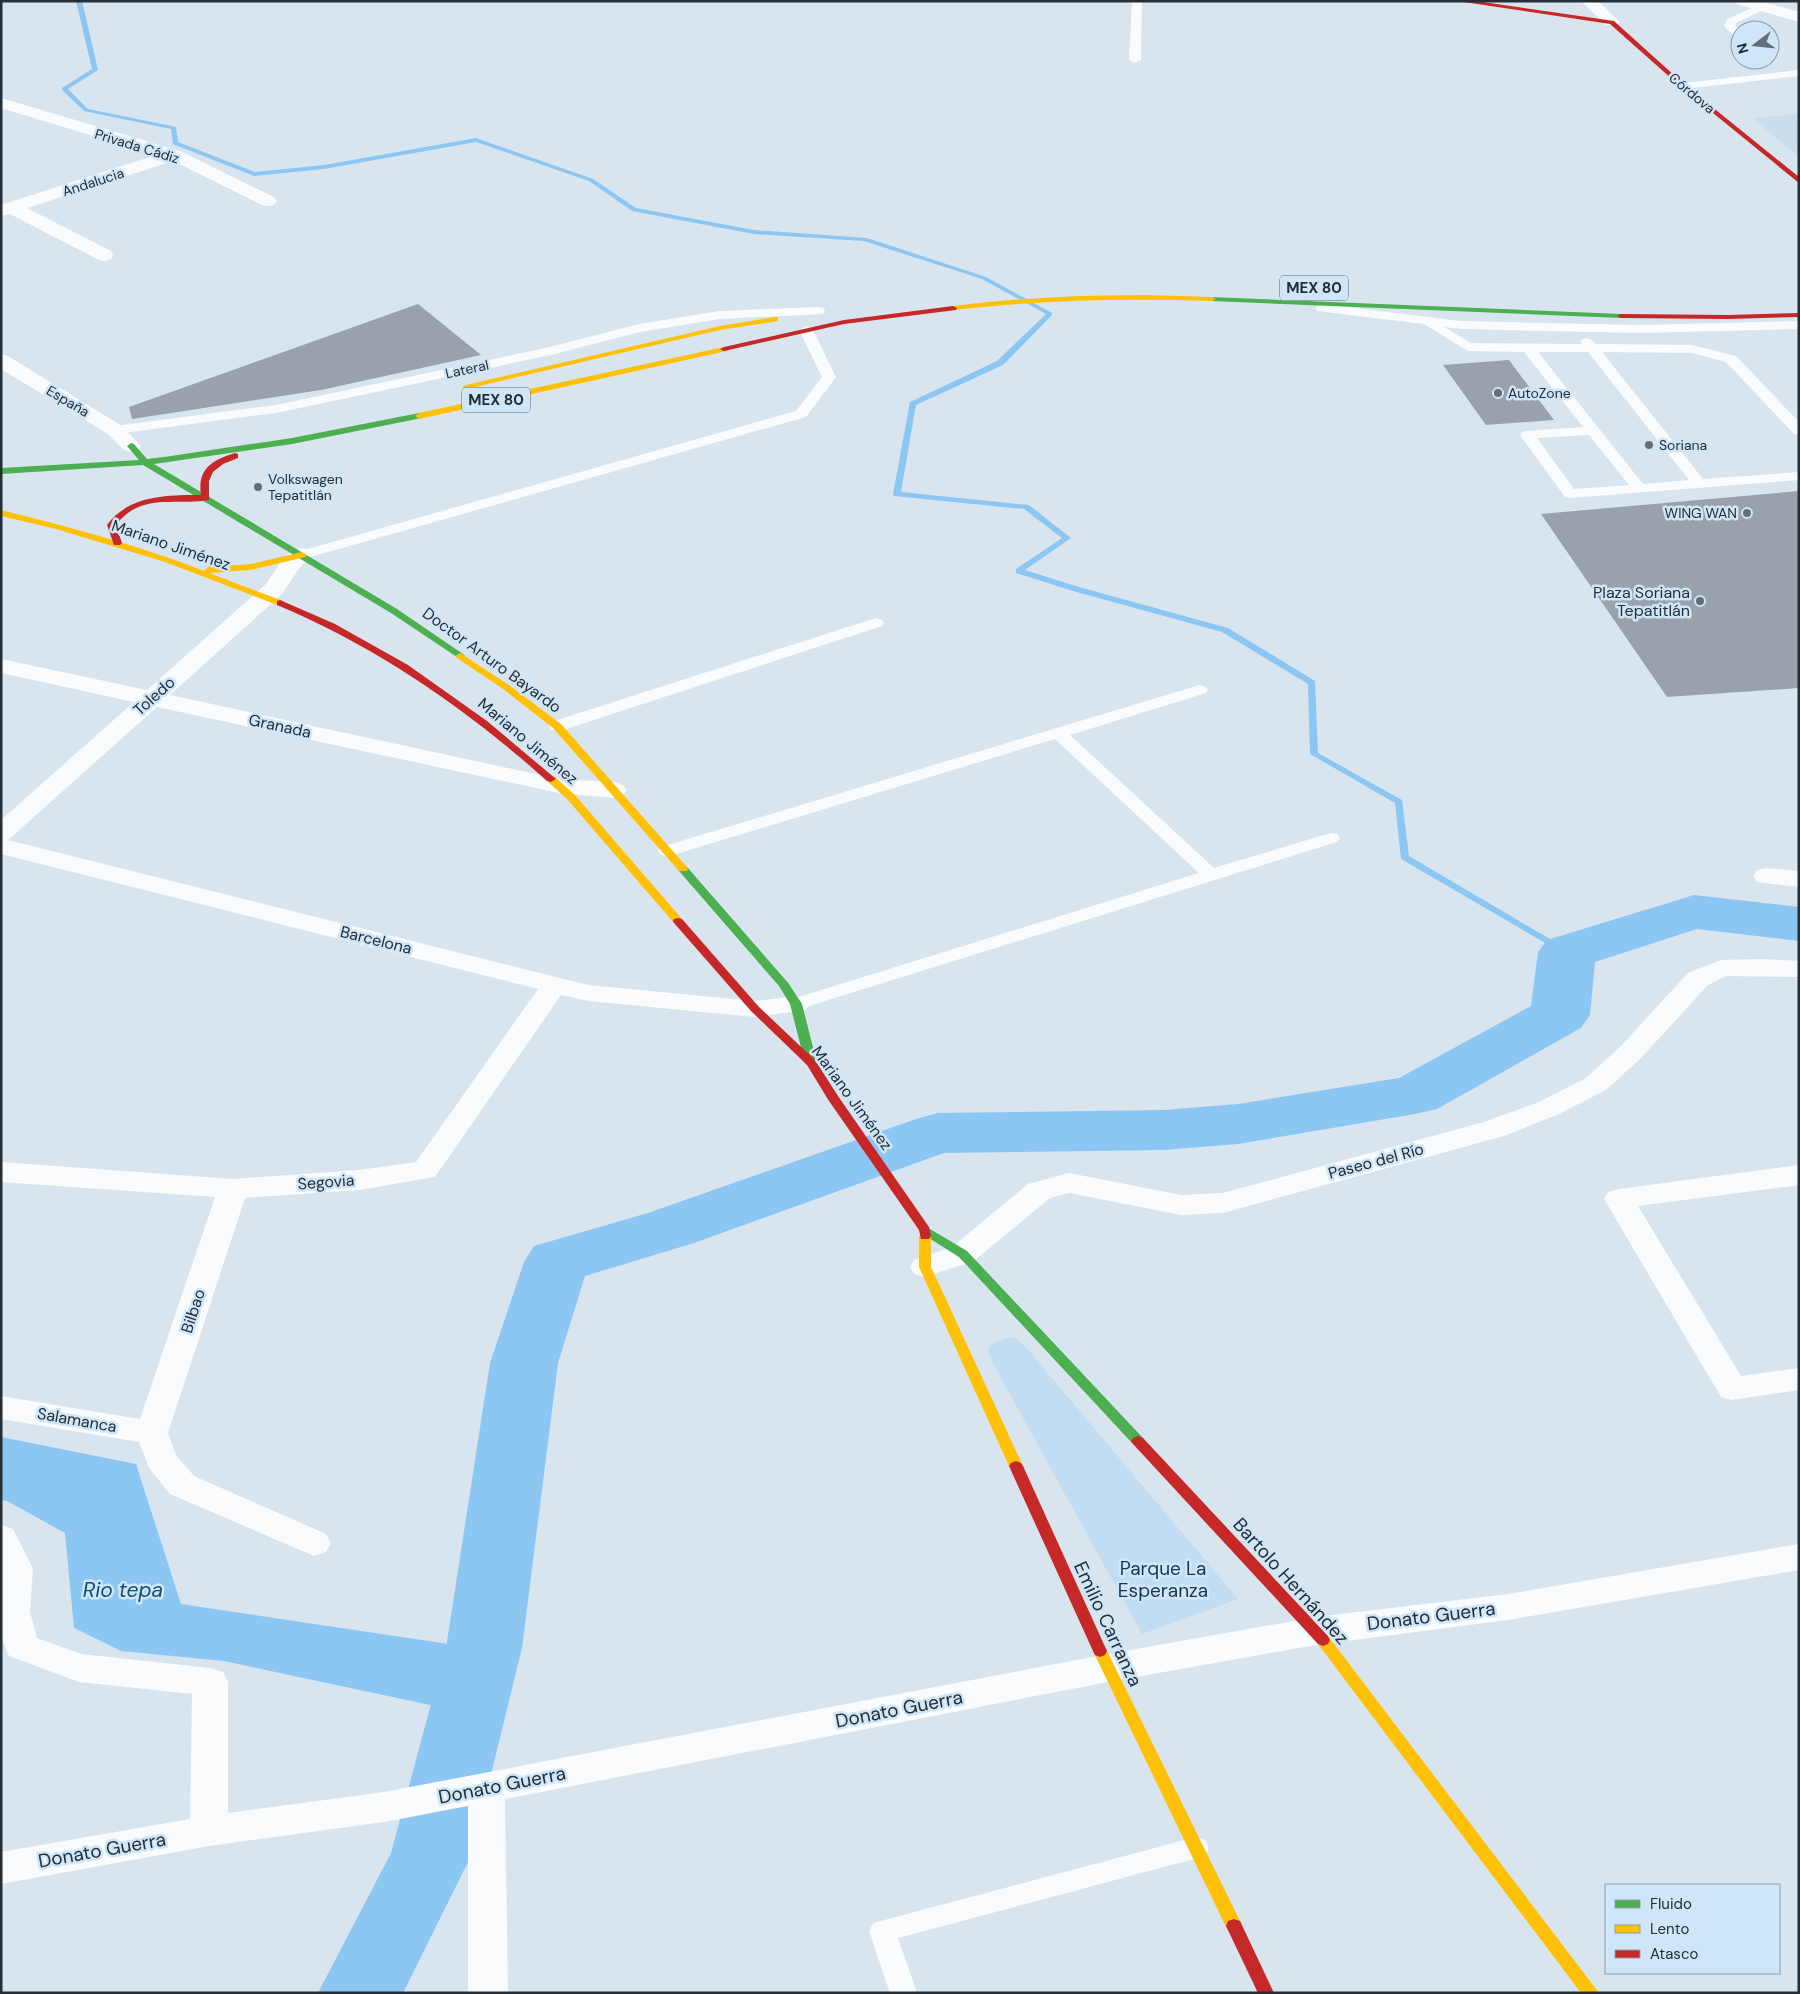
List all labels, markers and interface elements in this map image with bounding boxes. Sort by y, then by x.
north arrow [1730,20,1780,70]
text: N [1732,41,1753,56]
street label: Córdova [1665,69,1719,117]
street label: Privada Cádiz [92,125,182,167]
street label: Andalucia [60,164,126,200]
road number: MEX 80 [1280,276,1348,300]
street label: Lateral [444,356,490,382]
street label: España [43,381,93,421]
place label: AutoZone [1508,384,1571,402]
marker: AutoZone [1492,387,1504,399]
road number: MEX 80 [462,388,530,412]
place label: Soriana [1659,436,1707,454]
marker: Soriana [1643,439,1655,451]
place label: Volkswagen Tepatitlán [268,470,343,504]
marker: Volkswagen Tepatitlán [252,481,264,493]
place label: WING WAN [1665,504,1737,522]
marker: WING WAN [1741,507,1753,519]
street label: Mariano Jiménez [109,515,233,575]
place label: Plaza Soriana Tepatitlán [1593,582,1690,621]
marker: Plaza Soriana Tepatitlán [1694,595,1706,607]
street label: Doctor Arturo Bayardo [418,602,566,718]
street label: Toledo [129,672,179,720]
street label: Mariano Jiménez [474,693,582,789]
street label: Granada [247,709,313,743]
street label: Barcelona [338,921,414,959]
street label: Mariano Jiménez [807,1042,897,1154]
street label: Paseo del Río [1326,1138,1426,1184]
street label: Segovia [297,1170,355,1194]
street label: Bilbao [176,1286,210,1336]
street label: Salamanca [36,1403,118,1437]
street label: Bartolo Hernández [1227,1512,1355,1650]
park label: Parque La Esperanza [1118,1556,1208,1603]
street label: Emilio Carranza [1068,1557,1148,1691]
water label: Rio tepa [83,1576,163,1604]
street label: Donato Guerra [1365,1596,1497,1636]
street label: Donato Guerra [833,1684,965,1734]
street label: Donato Guerra [436,1760,568,1810]
street label: Donato Guerra [36,1826,168,1874]
legend [1605,1884,1780,1974]
text: Fluido [1650,1894,1692,1914]
text: Lento [1650,1919,1689,1939]
text: Atasco [1650,1944,1698,1964]

